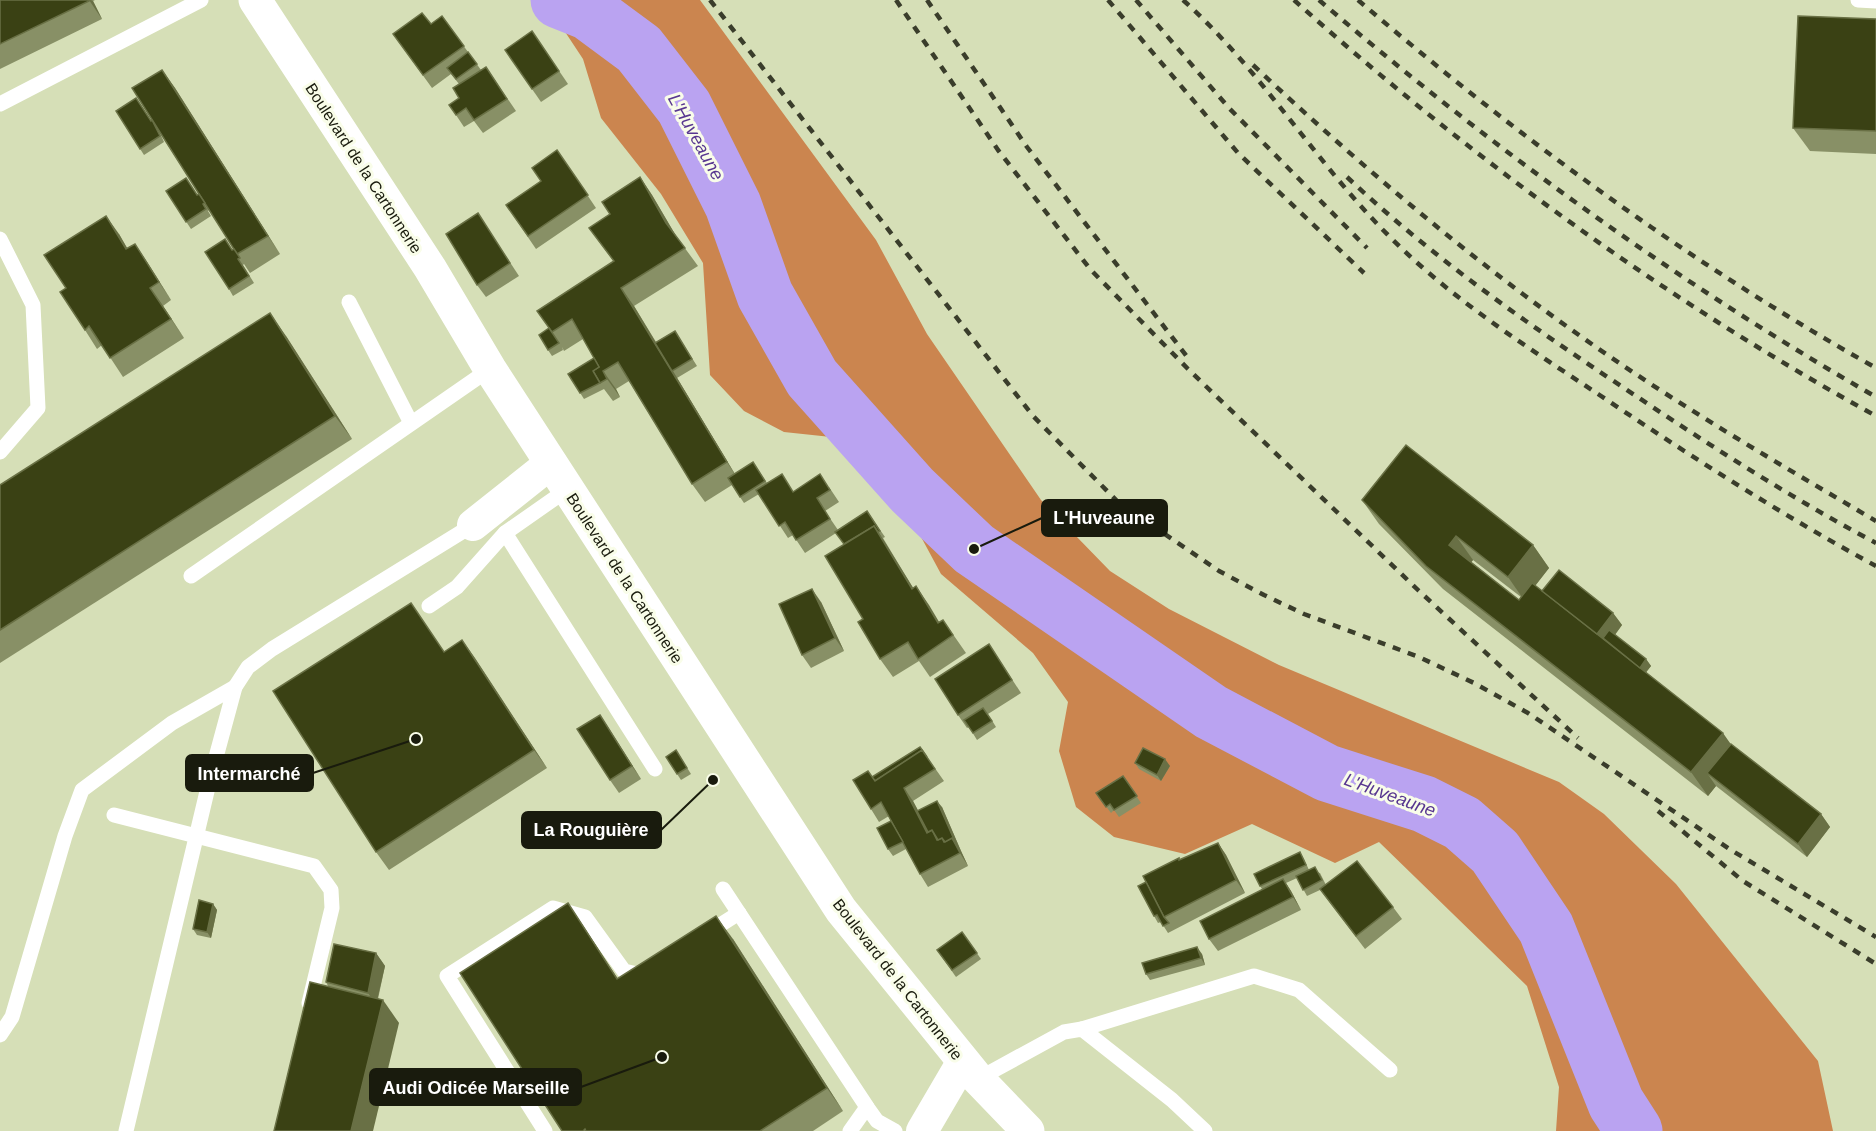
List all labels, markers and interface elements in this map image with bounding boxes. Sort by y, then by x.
street label: Boulevard de la Cartonnerie [302,80,425,257]
water label: L'Huveaune [664,90,728,184]
street label: Boulevard de la Cartonnerie [563,490,686,667]
callout: L'Huveaune [1042,500,1167,536]
text: L'Huveaune [1053,508,1155,528]
callout: Intermarché [186,755,313,791]
text: Intermarché [197,764,301,784]
water label: L'Huveaune [1342,769,1438,821]
callout: La Rouguière [522,812,661,848]
text: La Rouguière [533,820,649,840]
street label: Boulevard de la Cartonnerie [830,896,966,1063]
callout: Audi Odicée Marseille [370,1069,581,1105]
text: Audi Odicée Marseille [382,1078,570,1098]

